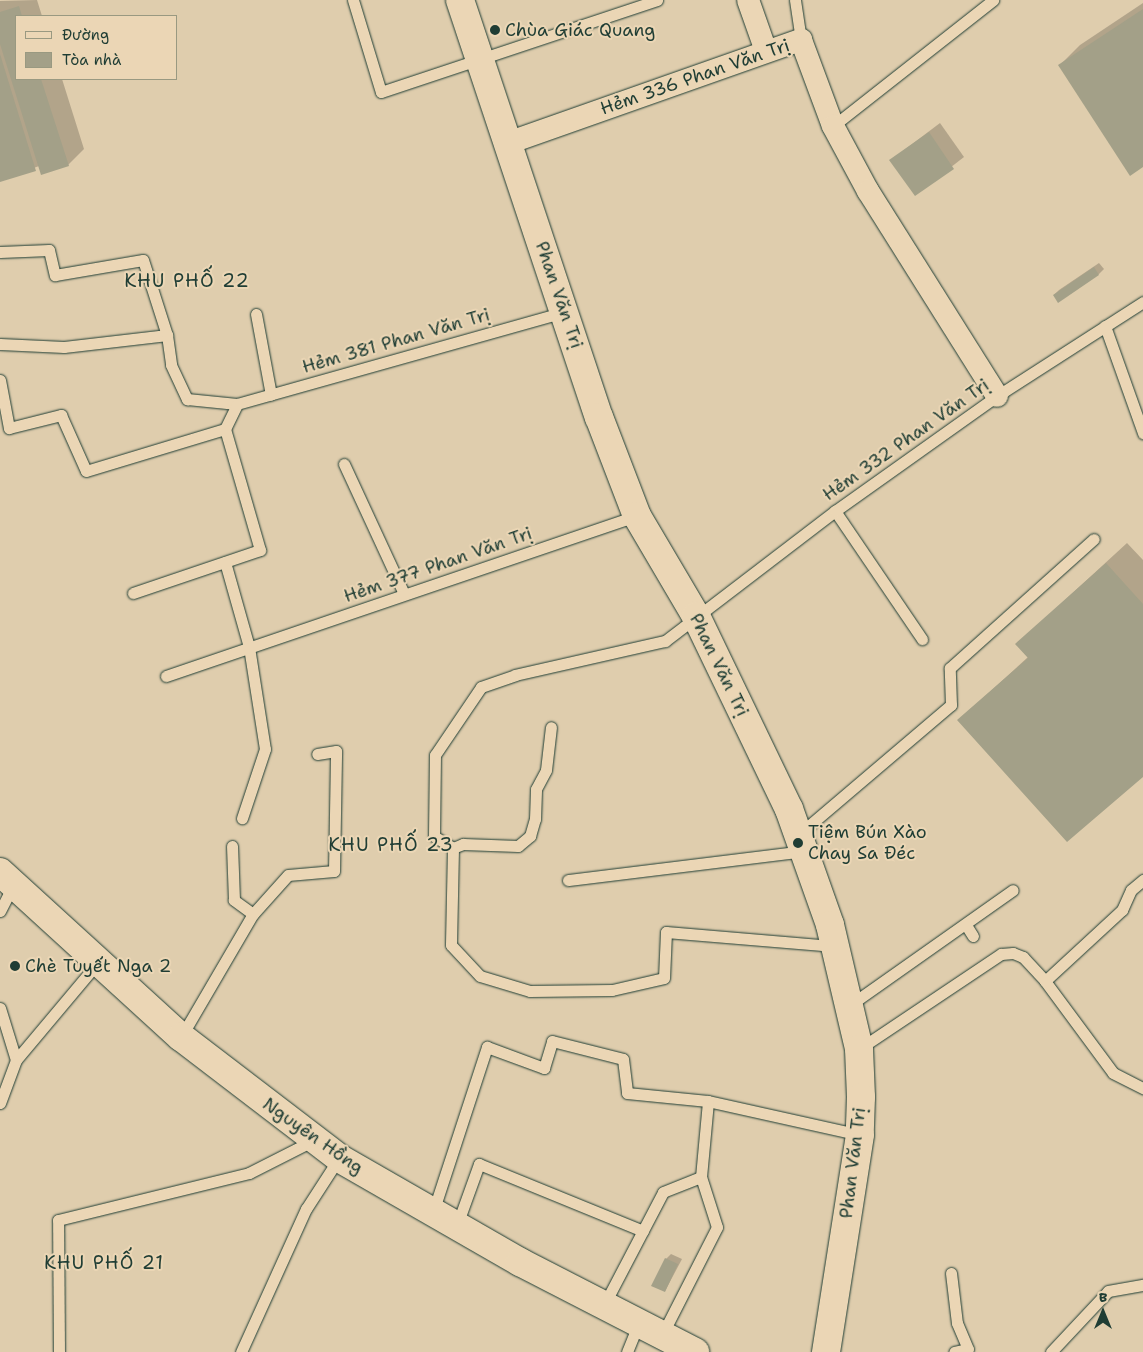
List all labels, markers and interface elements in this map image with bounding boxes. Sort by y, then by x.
legend [15,15,178,80]
place label: Chùa Giác Quang [505,19,655,41]
marker: Chùa Giác Quang [489,24,501,36]
text: Đường [62,25,109,45]
street label: Hẻm 336 Phan Văn Trị [598,34,792,120]
text: Tòa nhà [62,50,121,70]
street label: Phan Văn Trị [531,239,587,351]
district label: KHU PHỐ 22 [123,270,251,292]
street label: Hẻm 381 Phan Văn Trị [300,304,492,378]
street label: Hẻm 332 Phan Văn Trị [819,374,993,506]
street label: Hẻm 377 Phan Văn Trị [341,523,535,607]
street label: Phan Văn Trị [685,610,753,720]
place label: Tiệm Bún Xào Chay Sa Đéc [808,822,927,864]
district label: KHU PHỐ 23 [327,834,455,856]
marker: Tiệm Bún Xào Chay Sa Đéc [792,837,804,849]
place label: Chè Tuyết Nga 2 [25,955,171,977]
marker: Chè Tuyết Nga 2 [9,960,21,972]
street label: Nguyên Hồng [258,1093,368,1179]
street label: Phan Văn Trị [835,1106,871,1220]
district label: KHU PHỐ 21 [43,1252,165,1274]
north arrow [1078,1287,1128,1337]
text: B [1099,1288,1107,1306]

